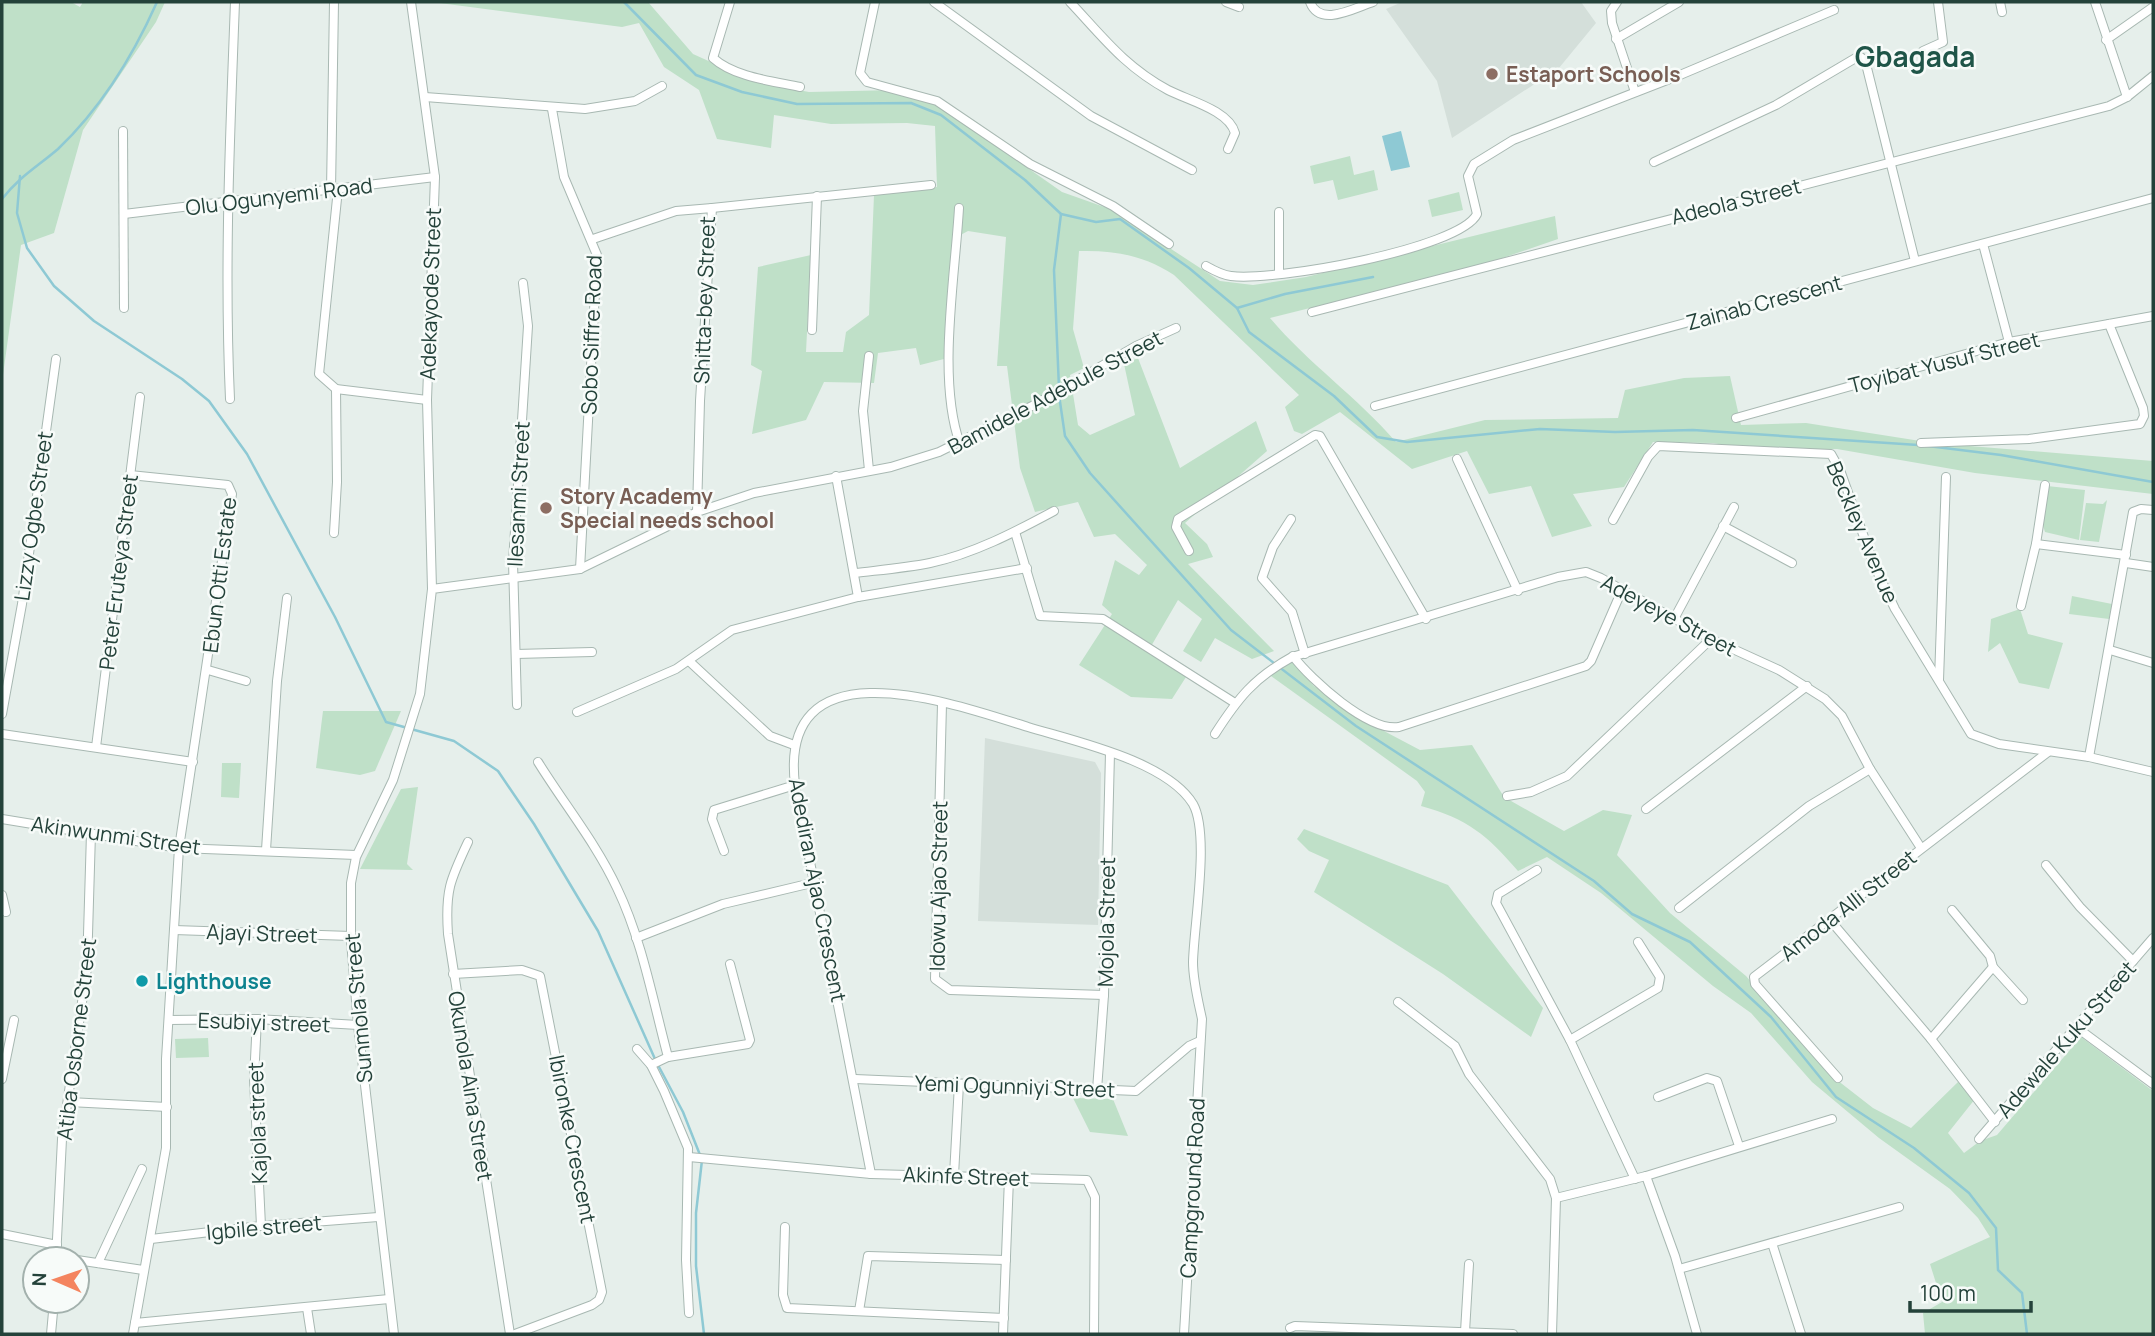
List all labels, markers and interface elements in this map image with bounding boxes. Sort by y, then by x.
district label: Gbagada [1855,37,1975,75]
place label: Estaport Schools [1506,60,1681,88]
marker: Estaport Schools [1484,66,1500,82]
street label: Olu Ogunyemi Road [184,171,374,221]
street label: Adeola Street [1668,171,1804,231]
street label: Adekayode Street [413,207,447,381]
street label: Shitta-bey Street [687,216,721,384]
street label: Sobo Siffre Road [574,255,608,415]
street label: Zainab Crescent [1683,268,1845,336]
street label: Bamidele Adebule Street [943,323,1167,461]
street label: Toyibat Yusuf Street [1846,325,2042,399]
street label: Ilesanmi Street [500,420,536,568]
street label: Lizzy Ogbe Street [7,429,59,603]
street label: Beckley Avenue [1821,457,1905,607]
street label: Peter Eruteya Street [92,472,144,672]
place label: Story Academy Special needs school [560,482,774,534]
street label: Ebun Otti Estate [196,495,242,655]
marker: Story Academy Special needs school [538,500,554,516]
street label: Adeyeye Street [1596,568,1742,662]
street label: Adediran Ajao Crescent [783,776,853,1004]
street label: Idowu Ajao Street [923,800,953,972]
street label: Akinwunmi Street [29,809,203,861]
street label: Amoda Alli Street [1774,843,1922,967]
street label: Mojola Street [1091,857,1121,987]
street label: Ajayi Street [206,917,318,949]
street label: Sunmola Street [337,932,379,1084]
street label: Atiba Osborne Street [50,936,102,1142]
street label: Adewale Kuku Street [1990,955,2142,1123]
place label: Lighthouse [156,967,272,995]
marker: Lighthouse [134,973,150,989]
street label: Okunola Aina Street [442,989,500,1183]
street label: Esubiyi street [197,1006,331,1038]
street label: Ibironke Crescent [543,1052,603,1226]
street label: Kajola street [241,1061,273,1185]
street label: Yemi Ogunniyi Street [914,1069,1116,1103]
street label: Campground Road [1173,1097,1211,1279]
street label: Akinfe Street [902,1160,1030,1192]
street label: Igbile street [205,1208,323,1246]
north arrow [21,1245,91,1315]
scale bar [1910,1270,2031,1314]
text: N [26,1272,52,1287]
text: 100 m [1920,1279,1976,1307]

